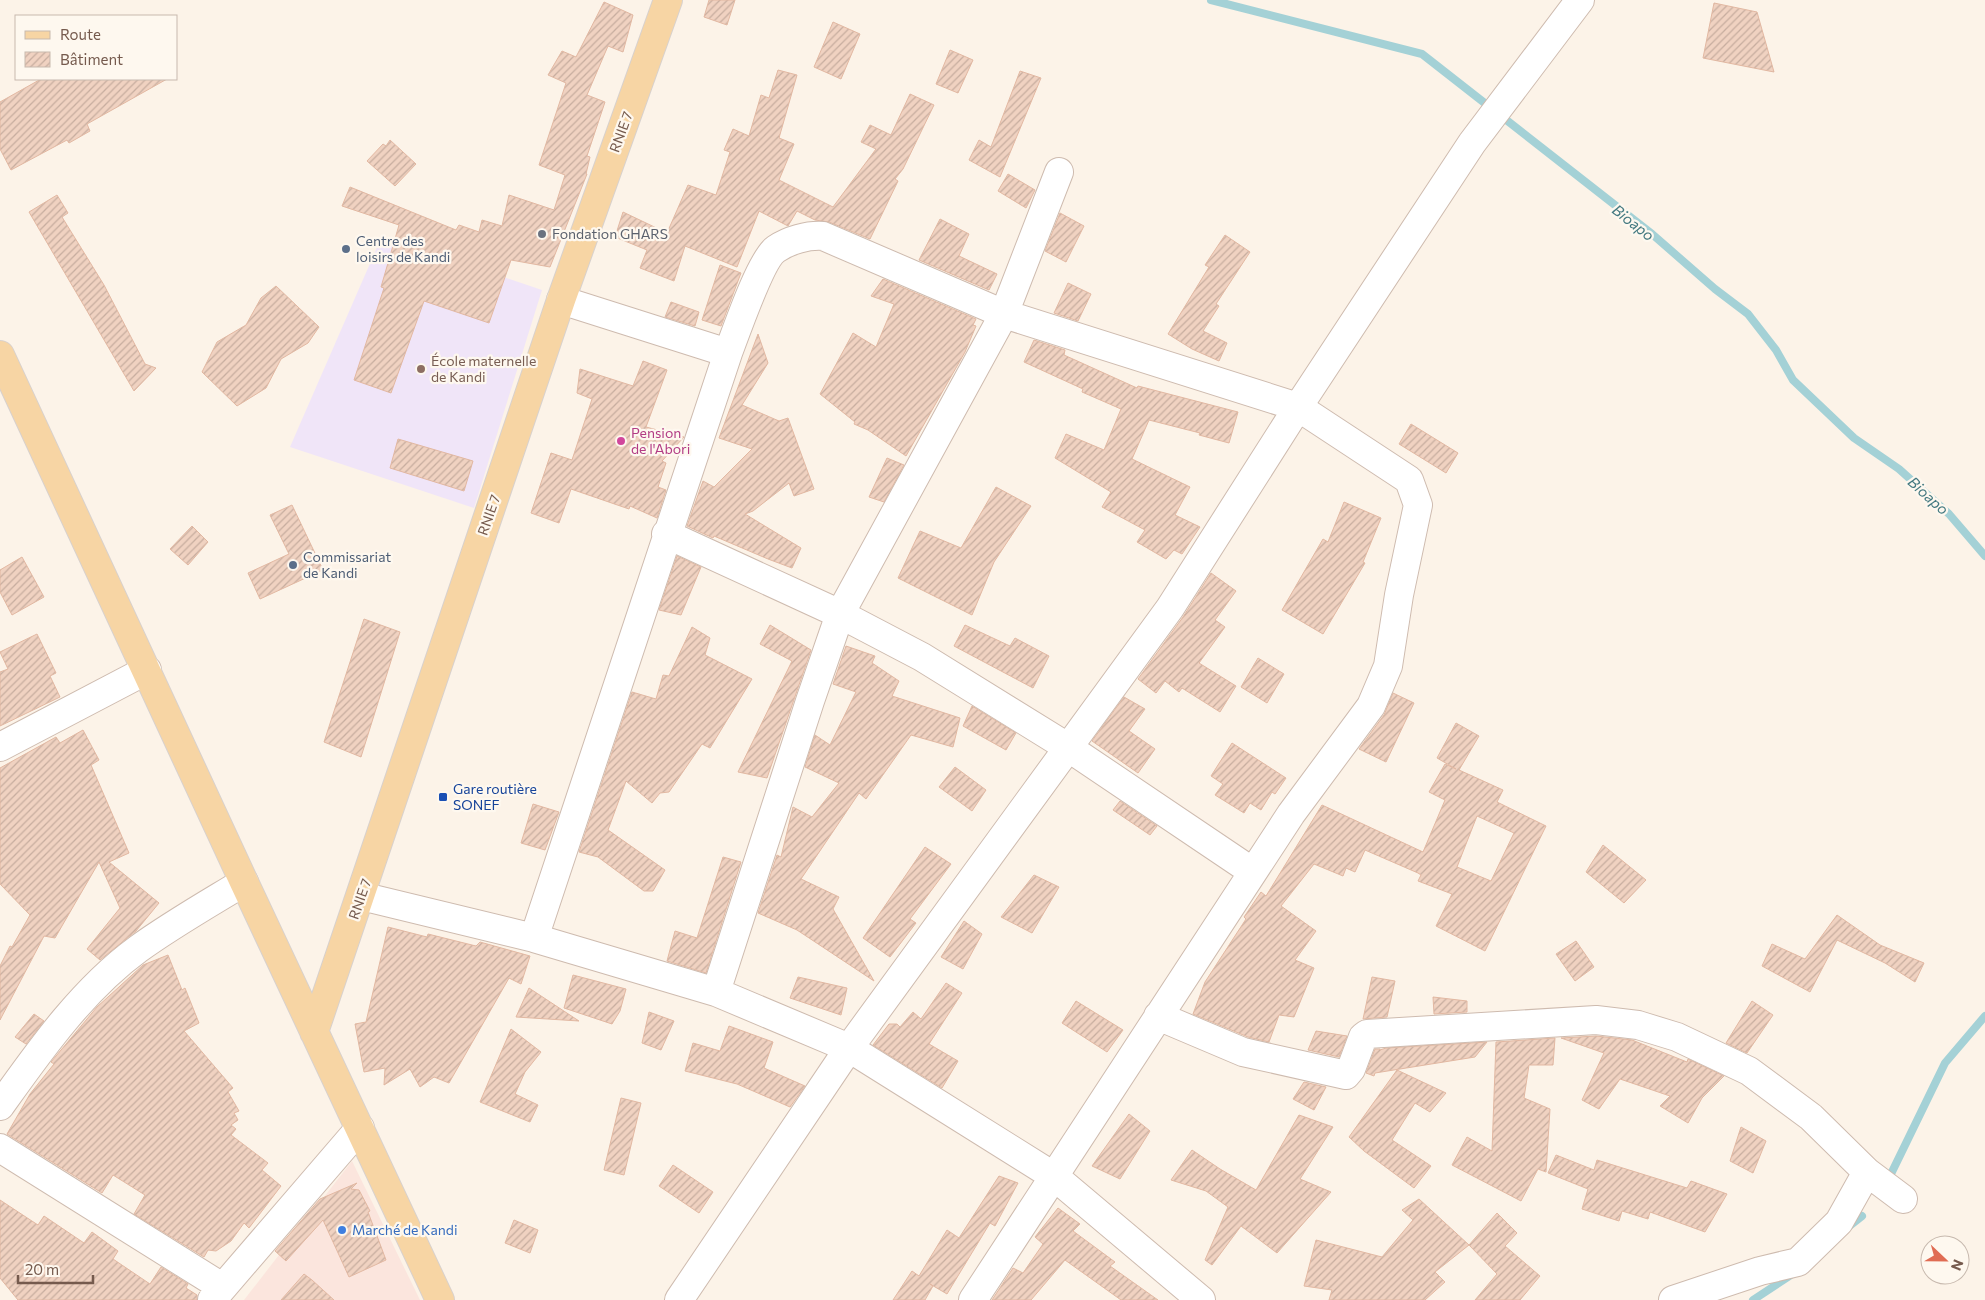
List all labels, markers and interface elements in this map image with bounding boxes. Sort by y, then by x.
legend [15,15,178,80]
text: Route [60,25,101,43]
text: Bâtiment [60,50,123,68]
street label: RNIE 7 [605,109,636,155]
water label: Bioapo [1609,200,1658,244]
place label: Fondation GHARS [552,225,668,242]
marker: Fondation GHARS [536,228,548,240]
place label: Centre des loisirs de Kandi [356,232,450,265]
marker: Centre des loisirs de Kandi [340,243,352,255]
place label: École maternelle de Kandi [431,352,536,385]
marker: École maternelle de Kandi [415,363,427,375]
place label: Pension de l'Abori [631,424,690,457]
marker: Pension de l'Abori [615,435,627,447]
water label: Bioapo [1905,472,1953,518]
street label: RNIE 7 [474,492,503,538]
place label: Commissariat de Kandi [303,548,392,581]
marker: Commissariat de Kandi [287,559,299,571]
place label: Gare routière SONEF [453,780,537,813]
marker: Gare routière SONEF [437,791,449,803]
street label: RNIE 7 [345,876,374,922]
place label: Marché de Kandi [352,1221,458,1238]
marker: Marché de Kandi [336,1224,348,1236]
north arrow [1920,1235,1970,1285]
scale bar [18,1252,92,1284]
text: N [1948,1257,1967,1273]
text: 20 m [25,1260,59,1278]

